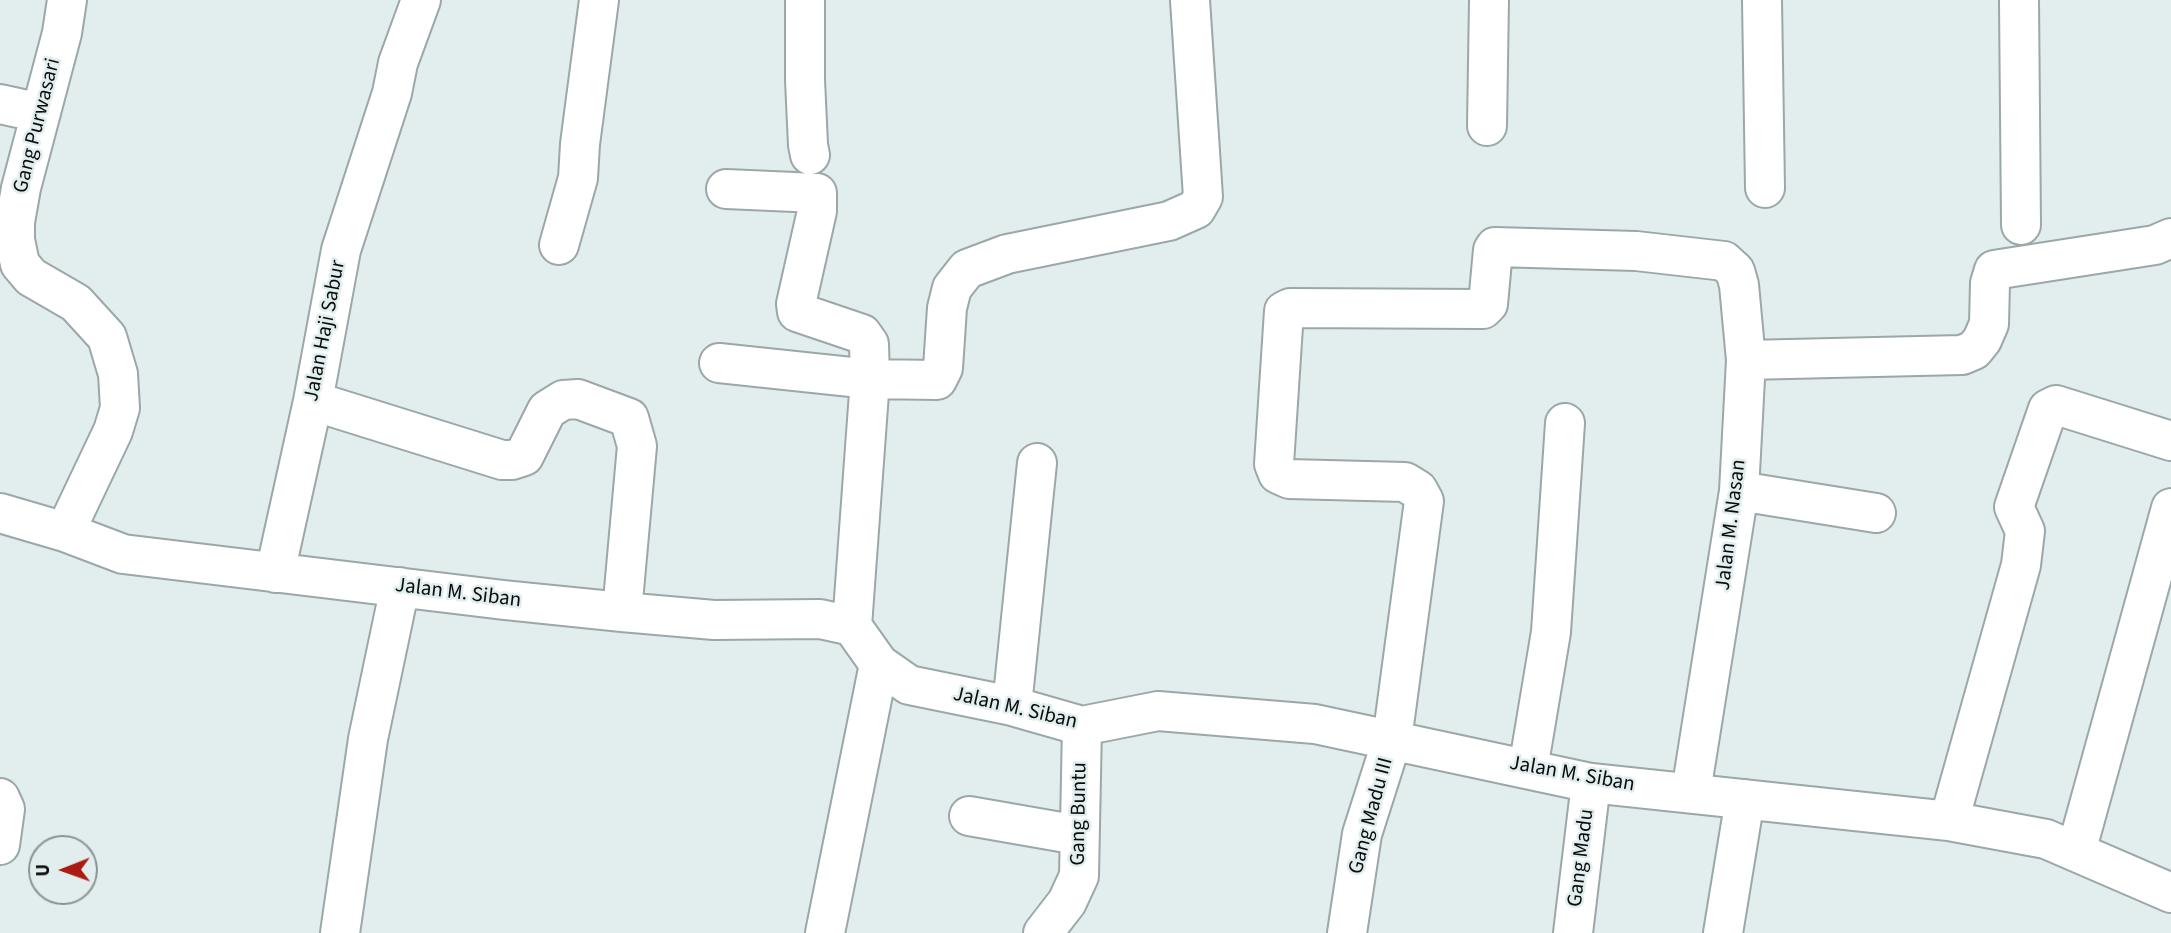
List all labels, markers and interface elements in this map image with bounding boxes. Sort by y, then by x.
street label: Gang Purwasari [9,56,67,196]
street label: Jalan Haji Sabur [300,258,352,404]
street label: Jalan M. Nasan [1711,458,1753,592]
street label: Jalan M. Siban [394,574,522,614]
street label: Jalan M. Siban [950,682,1080,736]
street label: Jalan M. Siban [1507,752,1637,798]
street label: Gang Madu III [1344,755,1400,877]
street label: Gang Buntu [1066,762,1094,866]
street label: Gang Madu [1563,807,1601,909]
north arrow [28,835,98,905]
text: U [30,864,57,877]

